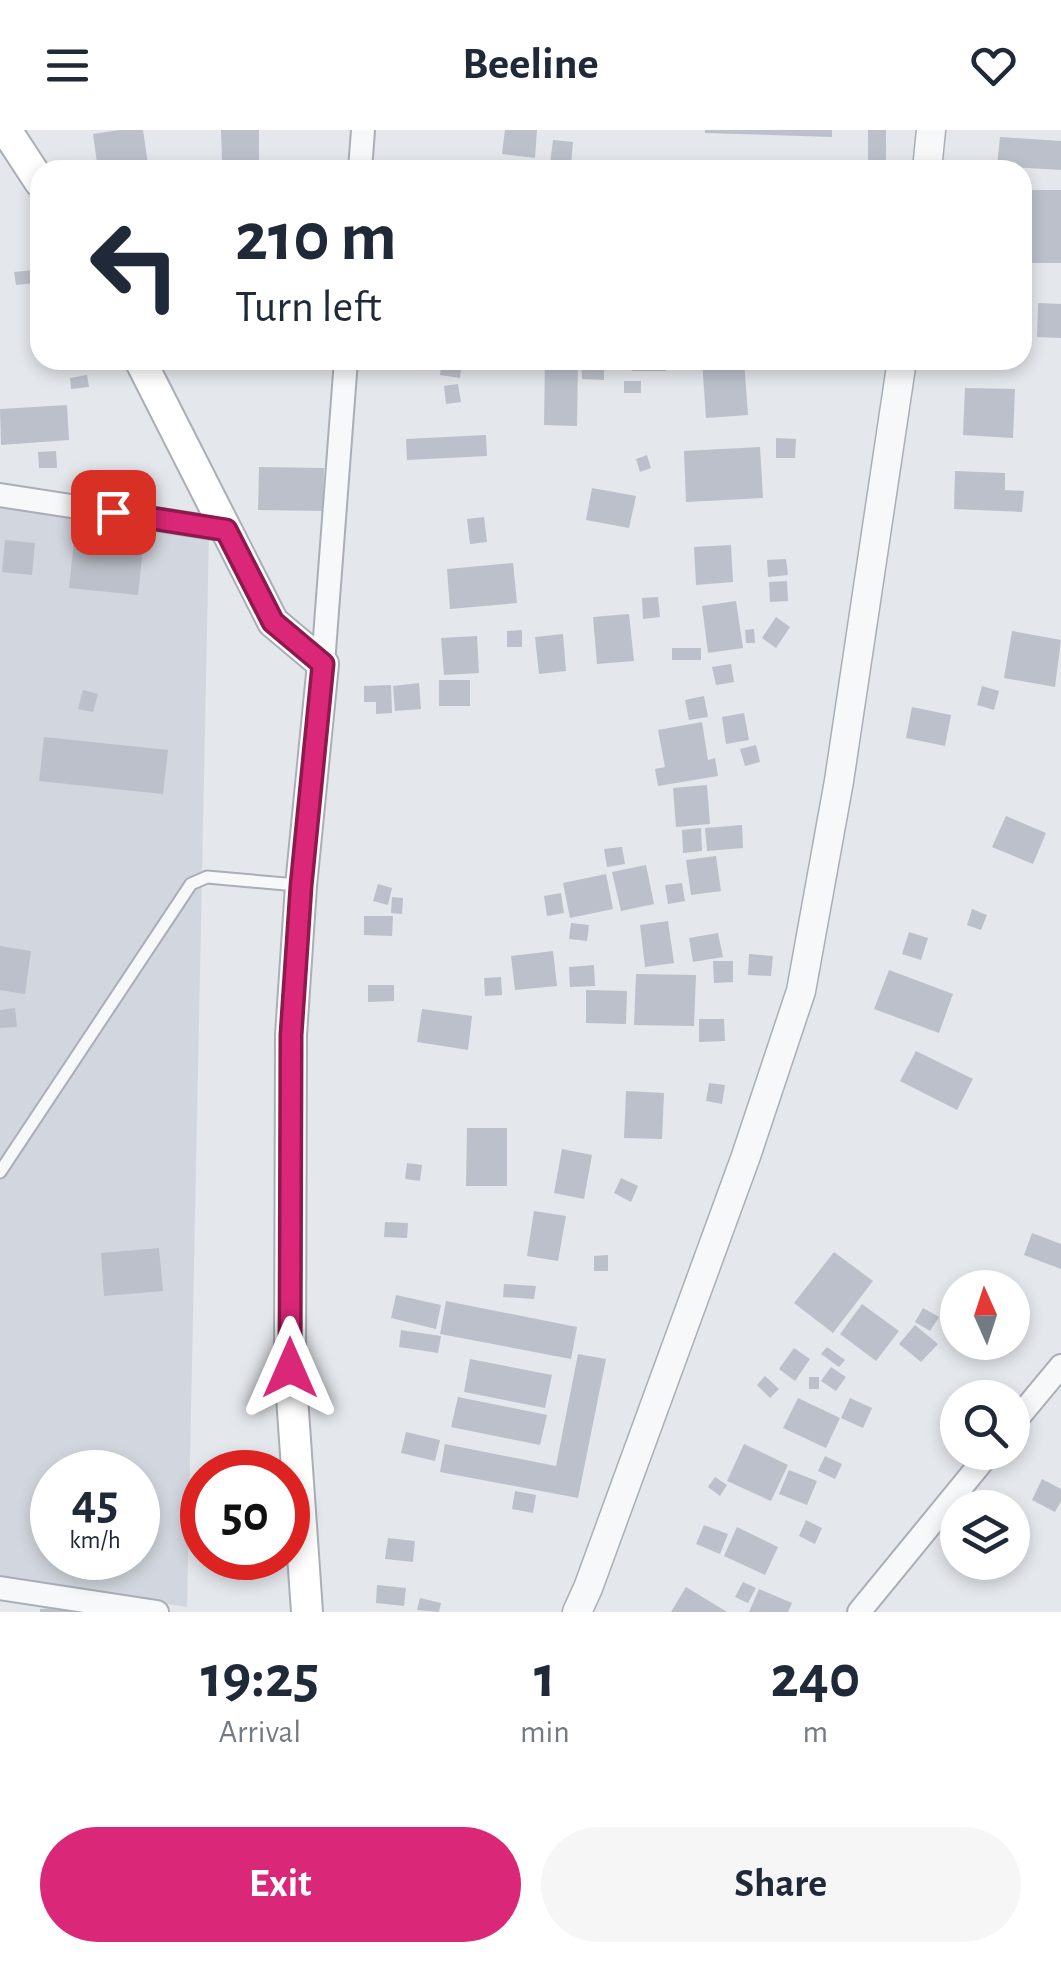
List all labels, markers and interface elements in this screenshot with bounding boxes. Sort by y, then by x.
icon: menu [40,38,95,93]
icon: heart [966,38,1021,93]
text: Beeline [462,42,599,87]
icon: left [70,200,200,330]
text: 210 m [235,203,397,273]
text: Turn left [235,285,382,330]
pin [71,470,156,555]
icon: arrive [86,485,141,540]
north arrow [940,1270,1030,1360]
map controls [940,1270,1030,1580]
position arrow [238,1316,342,1420]
button: search [940,1380,1030,1470]
speed limit sign: 50 [180,1450,310,1580]
text: 45 [72,1478,118,1528]
button: layers [940,1490,1030,1580]
text: km/h [69,1528,121,1553]
text: 19:25 [201,1648,319,1708]
text: 1 [534,1648,556,1708]
text: 240 [771,1648,860,1708]
text: Arrival [219,1716,301,1748]
text: min [520,1716,570,1748]
text: m [803,1716,828,1748]
button: Exit [40,1827,521,1942]
button: Share [541,1827,1021,1942]

